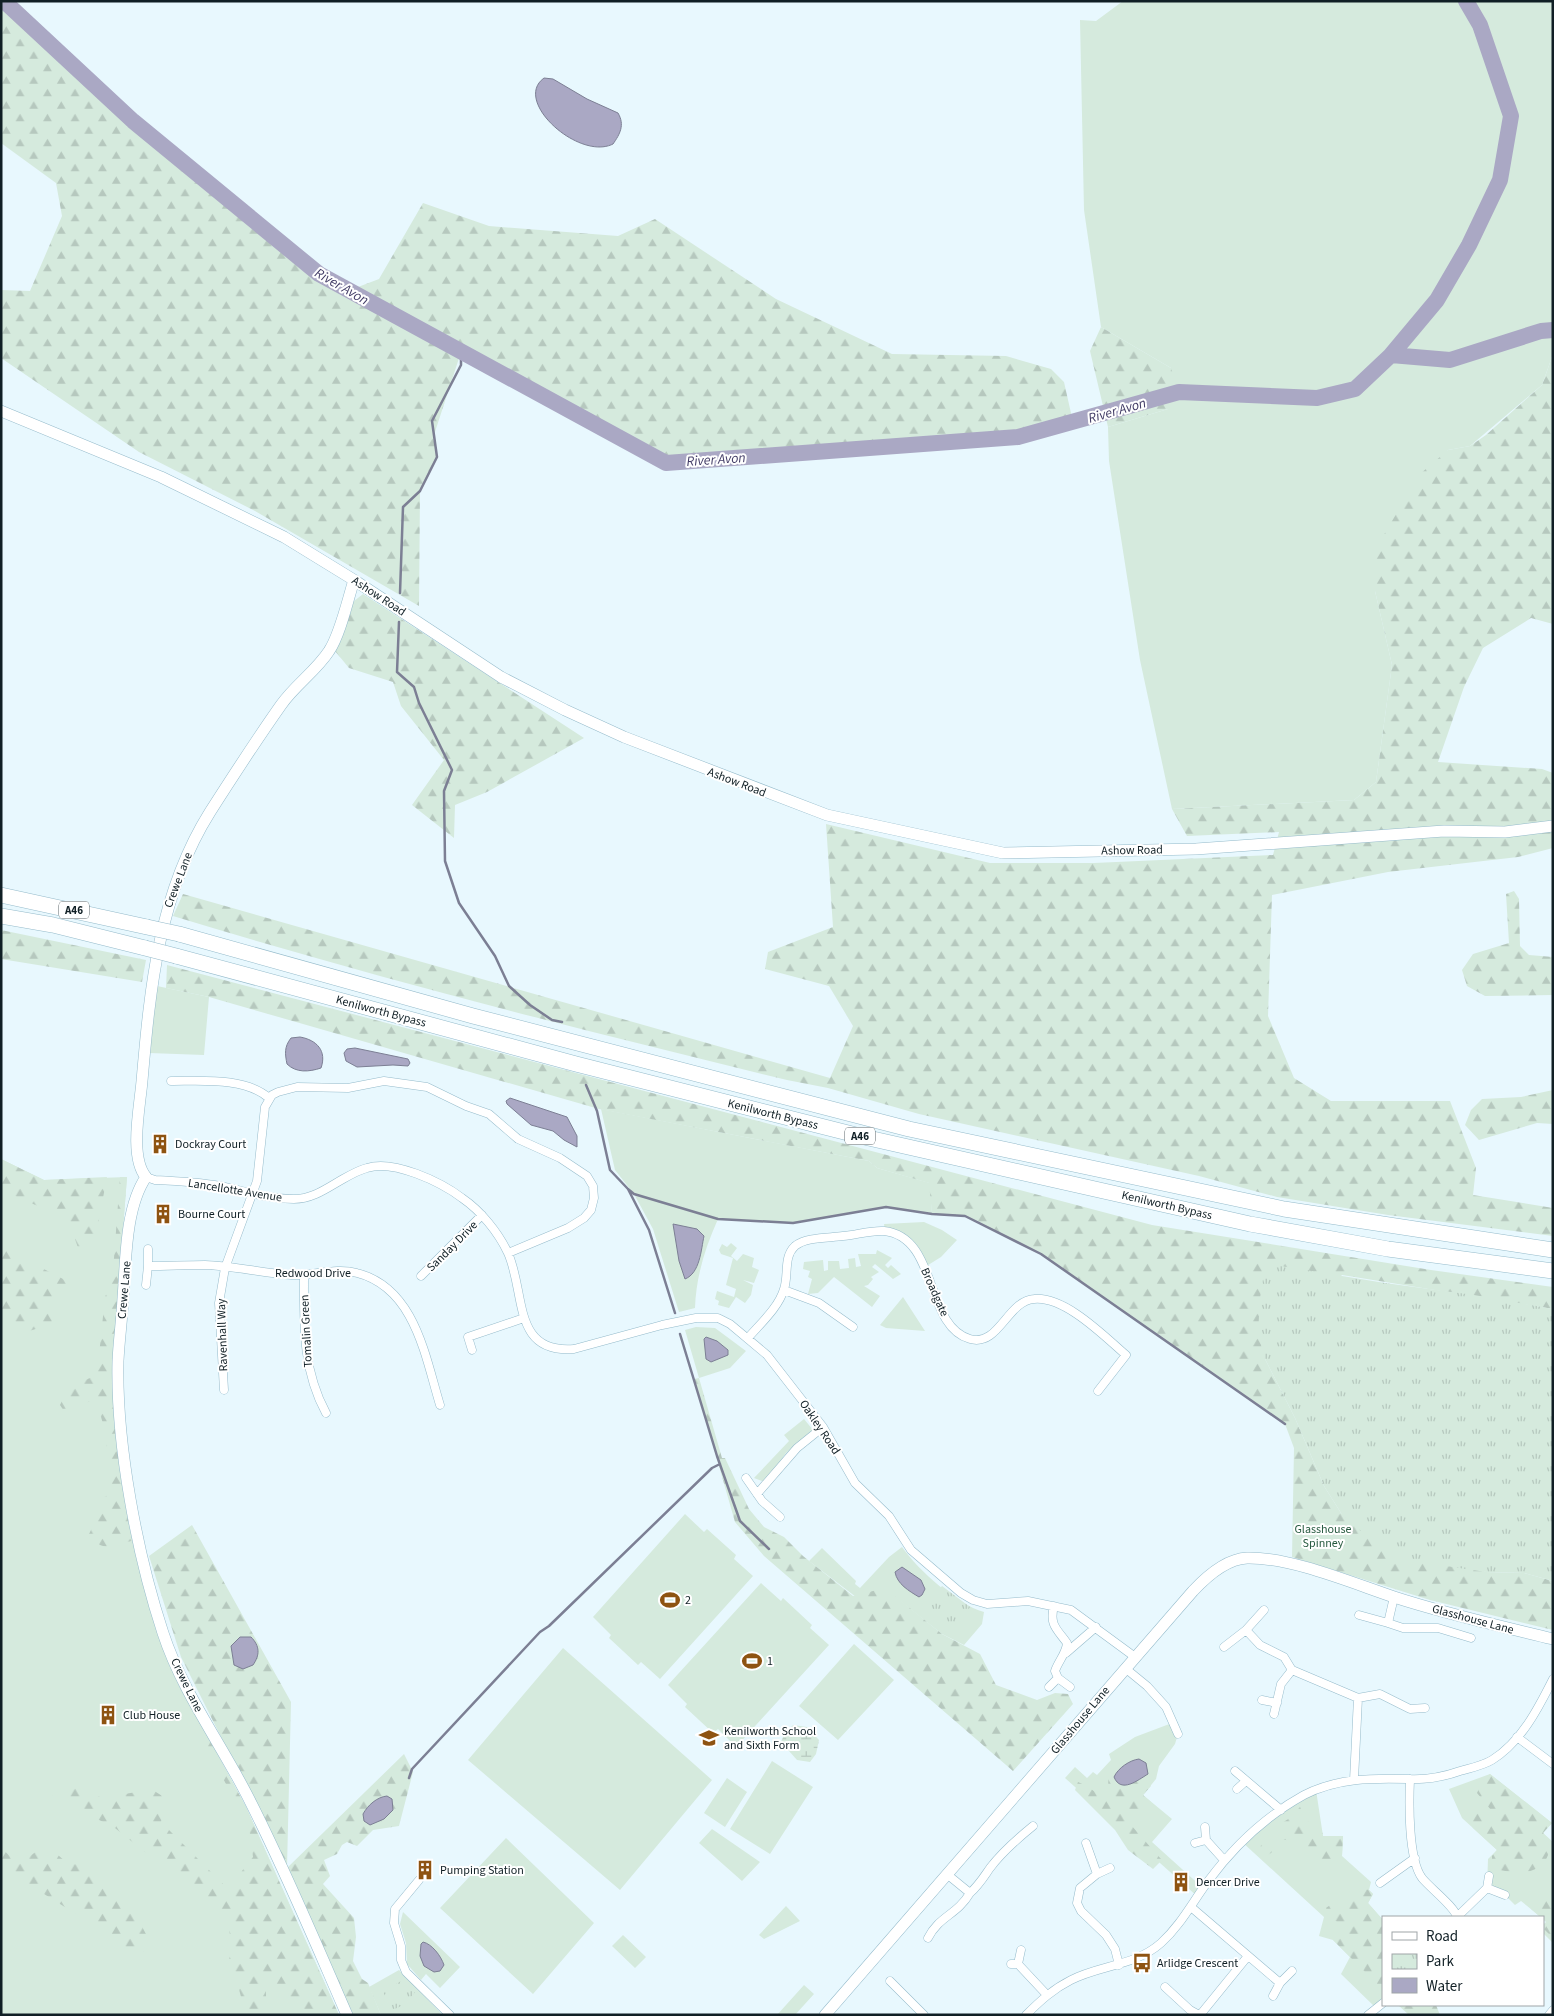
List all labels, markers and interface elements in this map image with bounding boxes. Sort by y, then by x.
water label: River Avon [311,263,372,310]
water label: River Avon [1086,393,1149,429]
water label: River Avon [686,448,746,472]
street label: Ashow Road [348,573,409,620]
street label: Ashow Road [705,763,769,801]
street label: Ashow Road [1101,841,1163,860]
street label: Crewe Lane [160,850,197,910]
road number: A46 [59,902,89,918]
street label: Kenilworth Bypass [334,991,428,1032]
street label: Kenilworth Bypass [726,1095,820,1134]
road number: A46 [845,1128,875,1144]
building icon: Dockray Court [149,1133,171,1155]
place label: Dockray Court [175,1136,246,1153]
street label: Lancellotte Avenue [187,1175,283,1206]
street label: Kenilworth Bypass [1120,1187,1214,1224]
building icon: Bourne Court [152,1203,174,1225]
place label: Bourne Court [178,1206,245,1223]
street label: Sanday Drive [423,1217,482,1276]
street label: Crewe Lane [113,1260,136,1320]
street label: Redwood Drive [275,1265,351,1282]
street label: Broadgate [916,1265,953,1319]
street label: Tomalin Green [296,1294,317,1368]
street label: Ravenhall Way [213,1298,232,1372]
street label: Oakley Road [795,1396,844,1458]
park label: Glasshouse Spinney [1294,1521,1352,1552]
sports icon: 2 [659,1589,681,1611]
place label: 2 [685,1592,691,1609]
street label: Glasshouse Lane [1430,1600,1516,1639]
sports icon: 1 [741,1650,763,1672]
place label: 1 [767,1653,773,1670]
street label: Crewe Lane [166,1655,207,1715]
street label: Glasshouse Lane [1047,1683,1114,1758]
building icon: Club House [97,1704,119,1726]
place label: Club House [123,1707,180,1724]
place label: Kenilworth School and Sixth Form [724,1723,816,1754]
school or university icon: Kenilworth School and Sixth Form [698,1727,720,1749]
building icon: Pumping Station [414,1859,436,1881]
place label: Pumping Station [440,1862,524,1879]
building icon: Dencer Drive [1170,1871,1192,1893]
place label: Dencer Drive [1196,1874,1260,1891]
legend [1382,1916,1544,2006]
text: Road [1426,1926,1458,1947]
text: Park [1426,1951,1455,1972]
bus stop icon: Arlidge Crescent [1131,1952,1153,1974]
place label: Arlidge Crescent [1157,1955,1238,1972]
text: Water [1426,1976,1463,1997]

